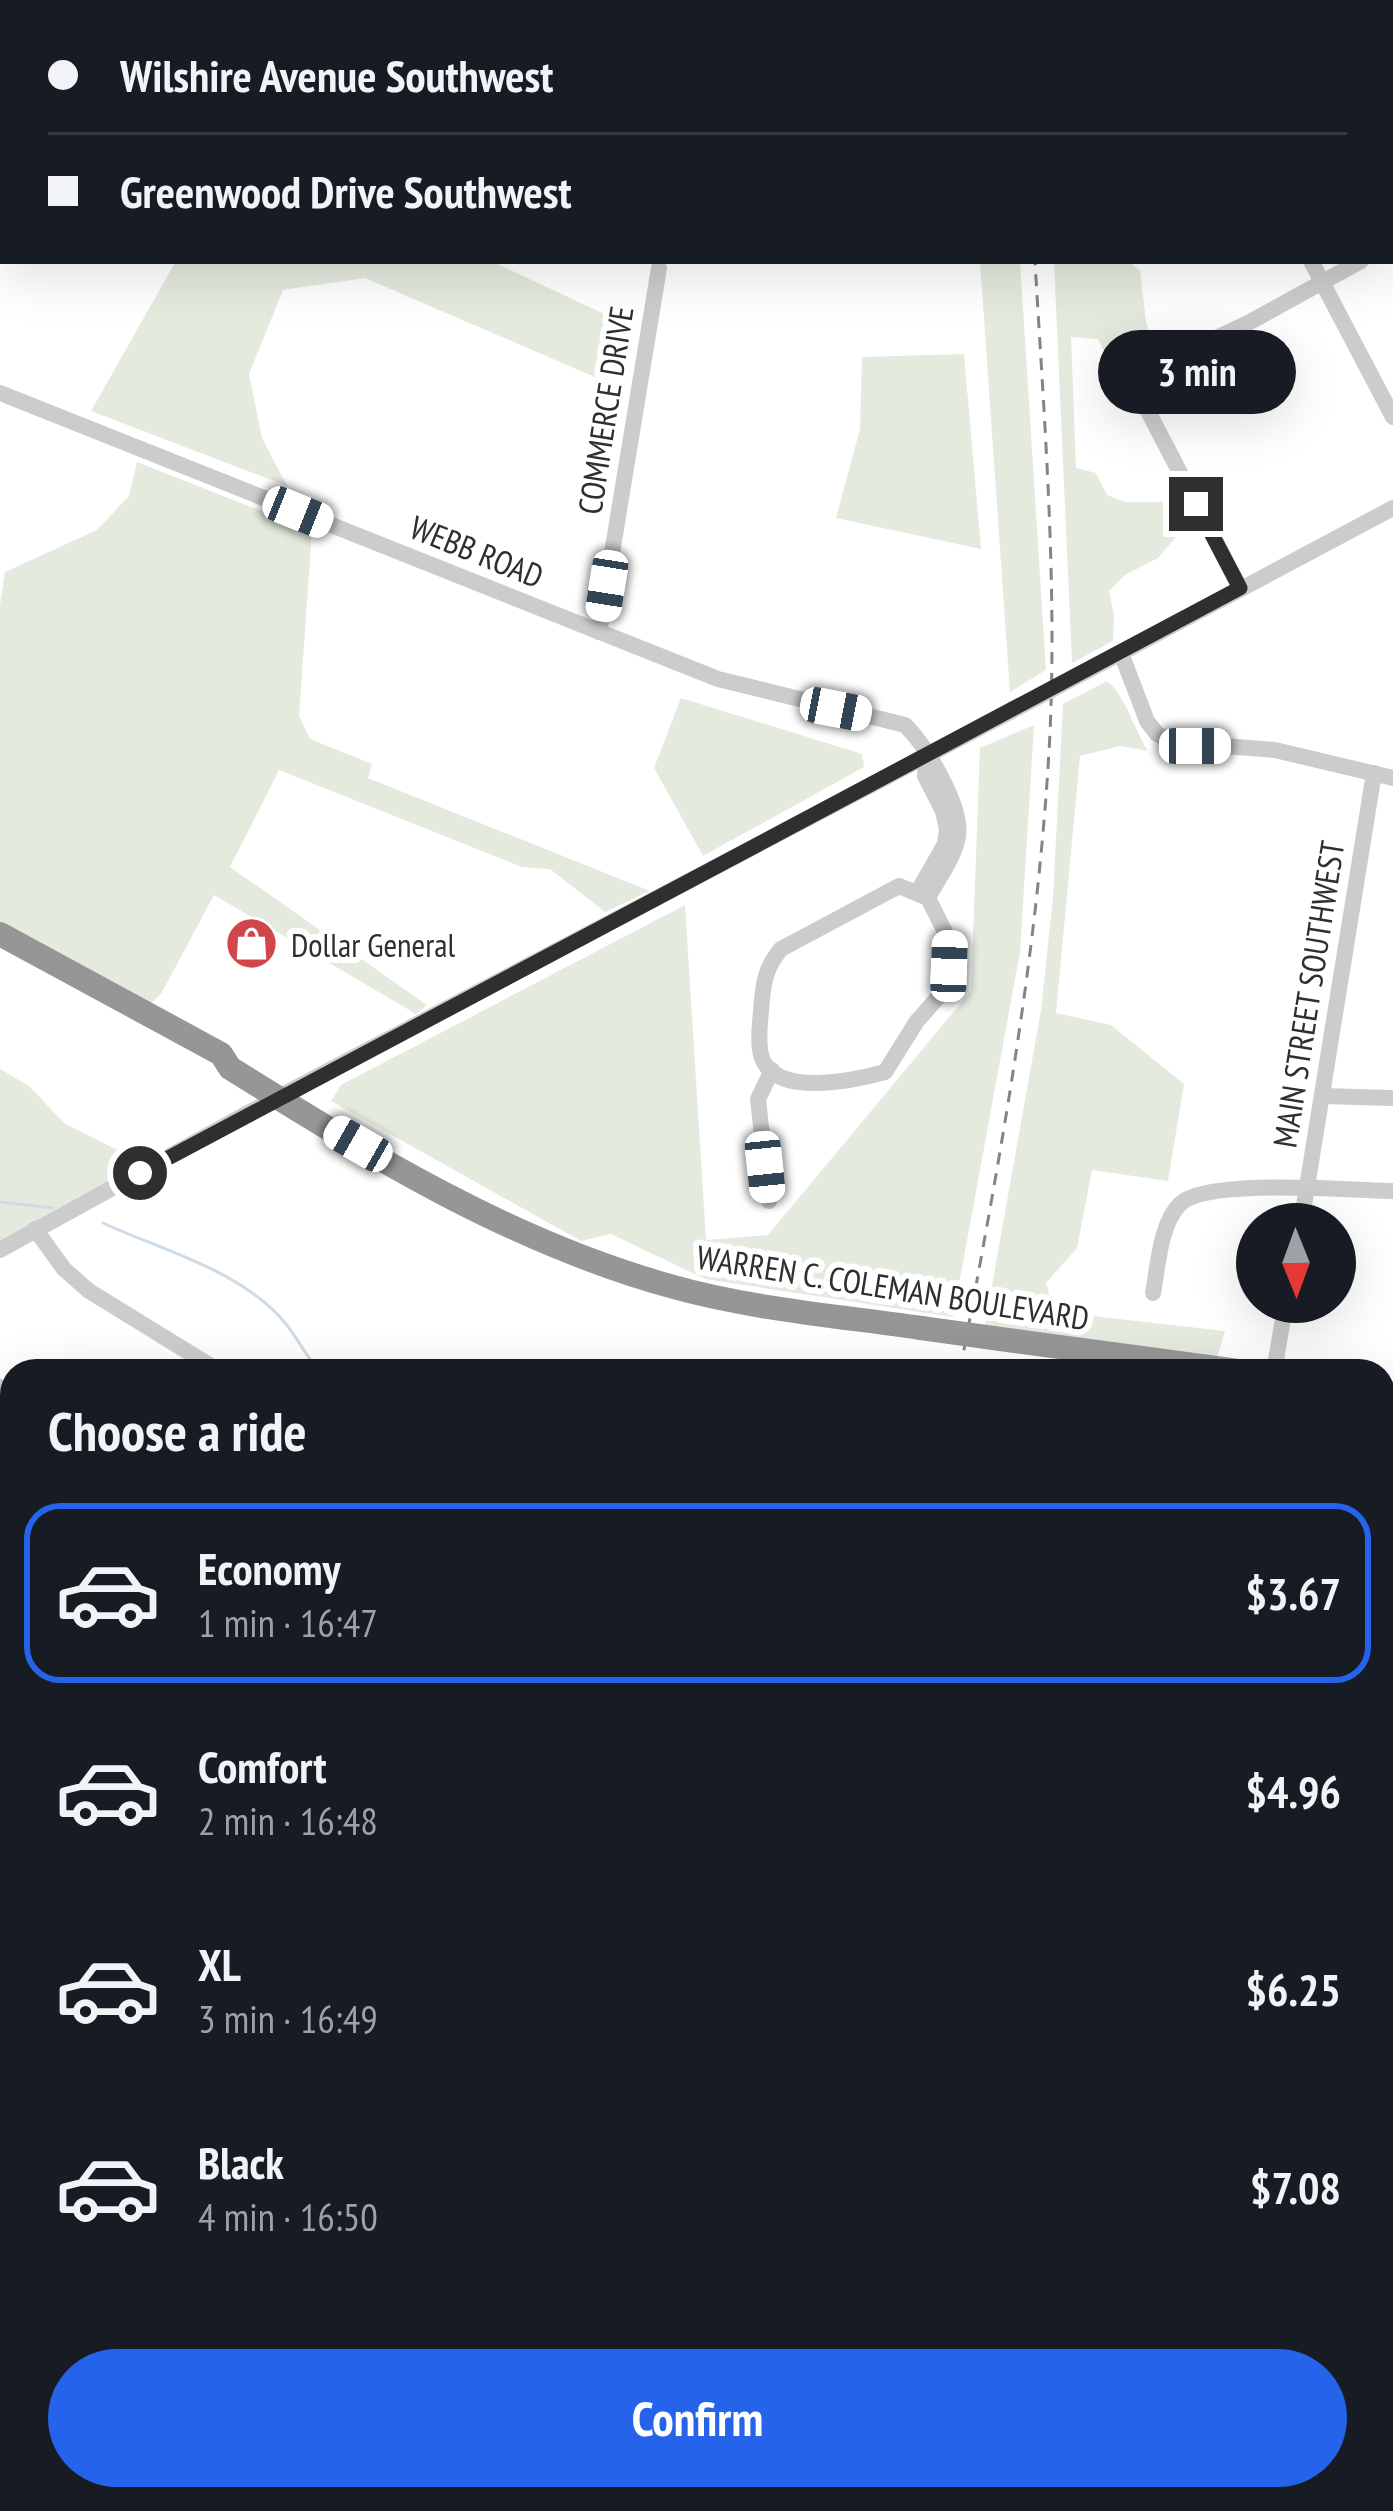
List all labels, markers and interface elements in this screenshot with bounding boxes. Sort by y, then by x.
text: Wilshire Avenue Southwest [120,46,553,104]
text: Greenwood Drive Southwest [120,162,572,220]
street label: COMMERCE DRIVE [567,303,643,517]
callout: 3 min [1097,330,1295,414]
text: 3 min [1158,346,1236,397]
route end [1169,477,1223,531]
car [258,482,338,542]
street label: WEBB ROAD [404,505,550,597]
car [584,548,630,624]
car [797,684,875,734]
car [1159,728,1231,764]
street label: MAIN STREET SOUTHWEST [1263,837,1354,1150]
shop icon: Dollar General [224,916,280,972]
place label: Dollar General [291,923,455,966]
car [930,929,968,1003]
car [318,1110,398,1178]
car [743,1129,787,1205]
route start [113,1146,167,1200]
north arrow [1236,1203,1356,1323]
map controls [1236,1203,1356,1323]
street label: WARREN C. COLEMAN BOULEVARD [694,1235,1092,1339]
text: Choose a ride [48,1396,307,1466]
icon: car [54,1539,162,1647]
text: Economy [198,1539,341,1597]
text: $3.67 [1245,1564,1341,1622]
text: 1 min · 16:47 [198,1597,378,1648]
icon: car [54,1737,162,1845]
text: Comfort [198,1737,327,1795]
text: $4.96 [1245,1762,1341,1820]
text: 2 min · 16:48 [198,1795,378,1846]
icon: car [54,1935,162,2043]
text: XL [198,1935,241,1993]
text: $6.25 [1245,1960,1341,2018]
text: 3 min · 16:49 [198,1993,378,2044]
icon: car [54,2133,162,2241]
text: Black [198,2133,284,2191]
text: $7.08 [1250,2158,1341,2216]
text: 4 min · 16:50 [198,2191,378,2242]
button: Confirm [48,2349,1347,2487]

